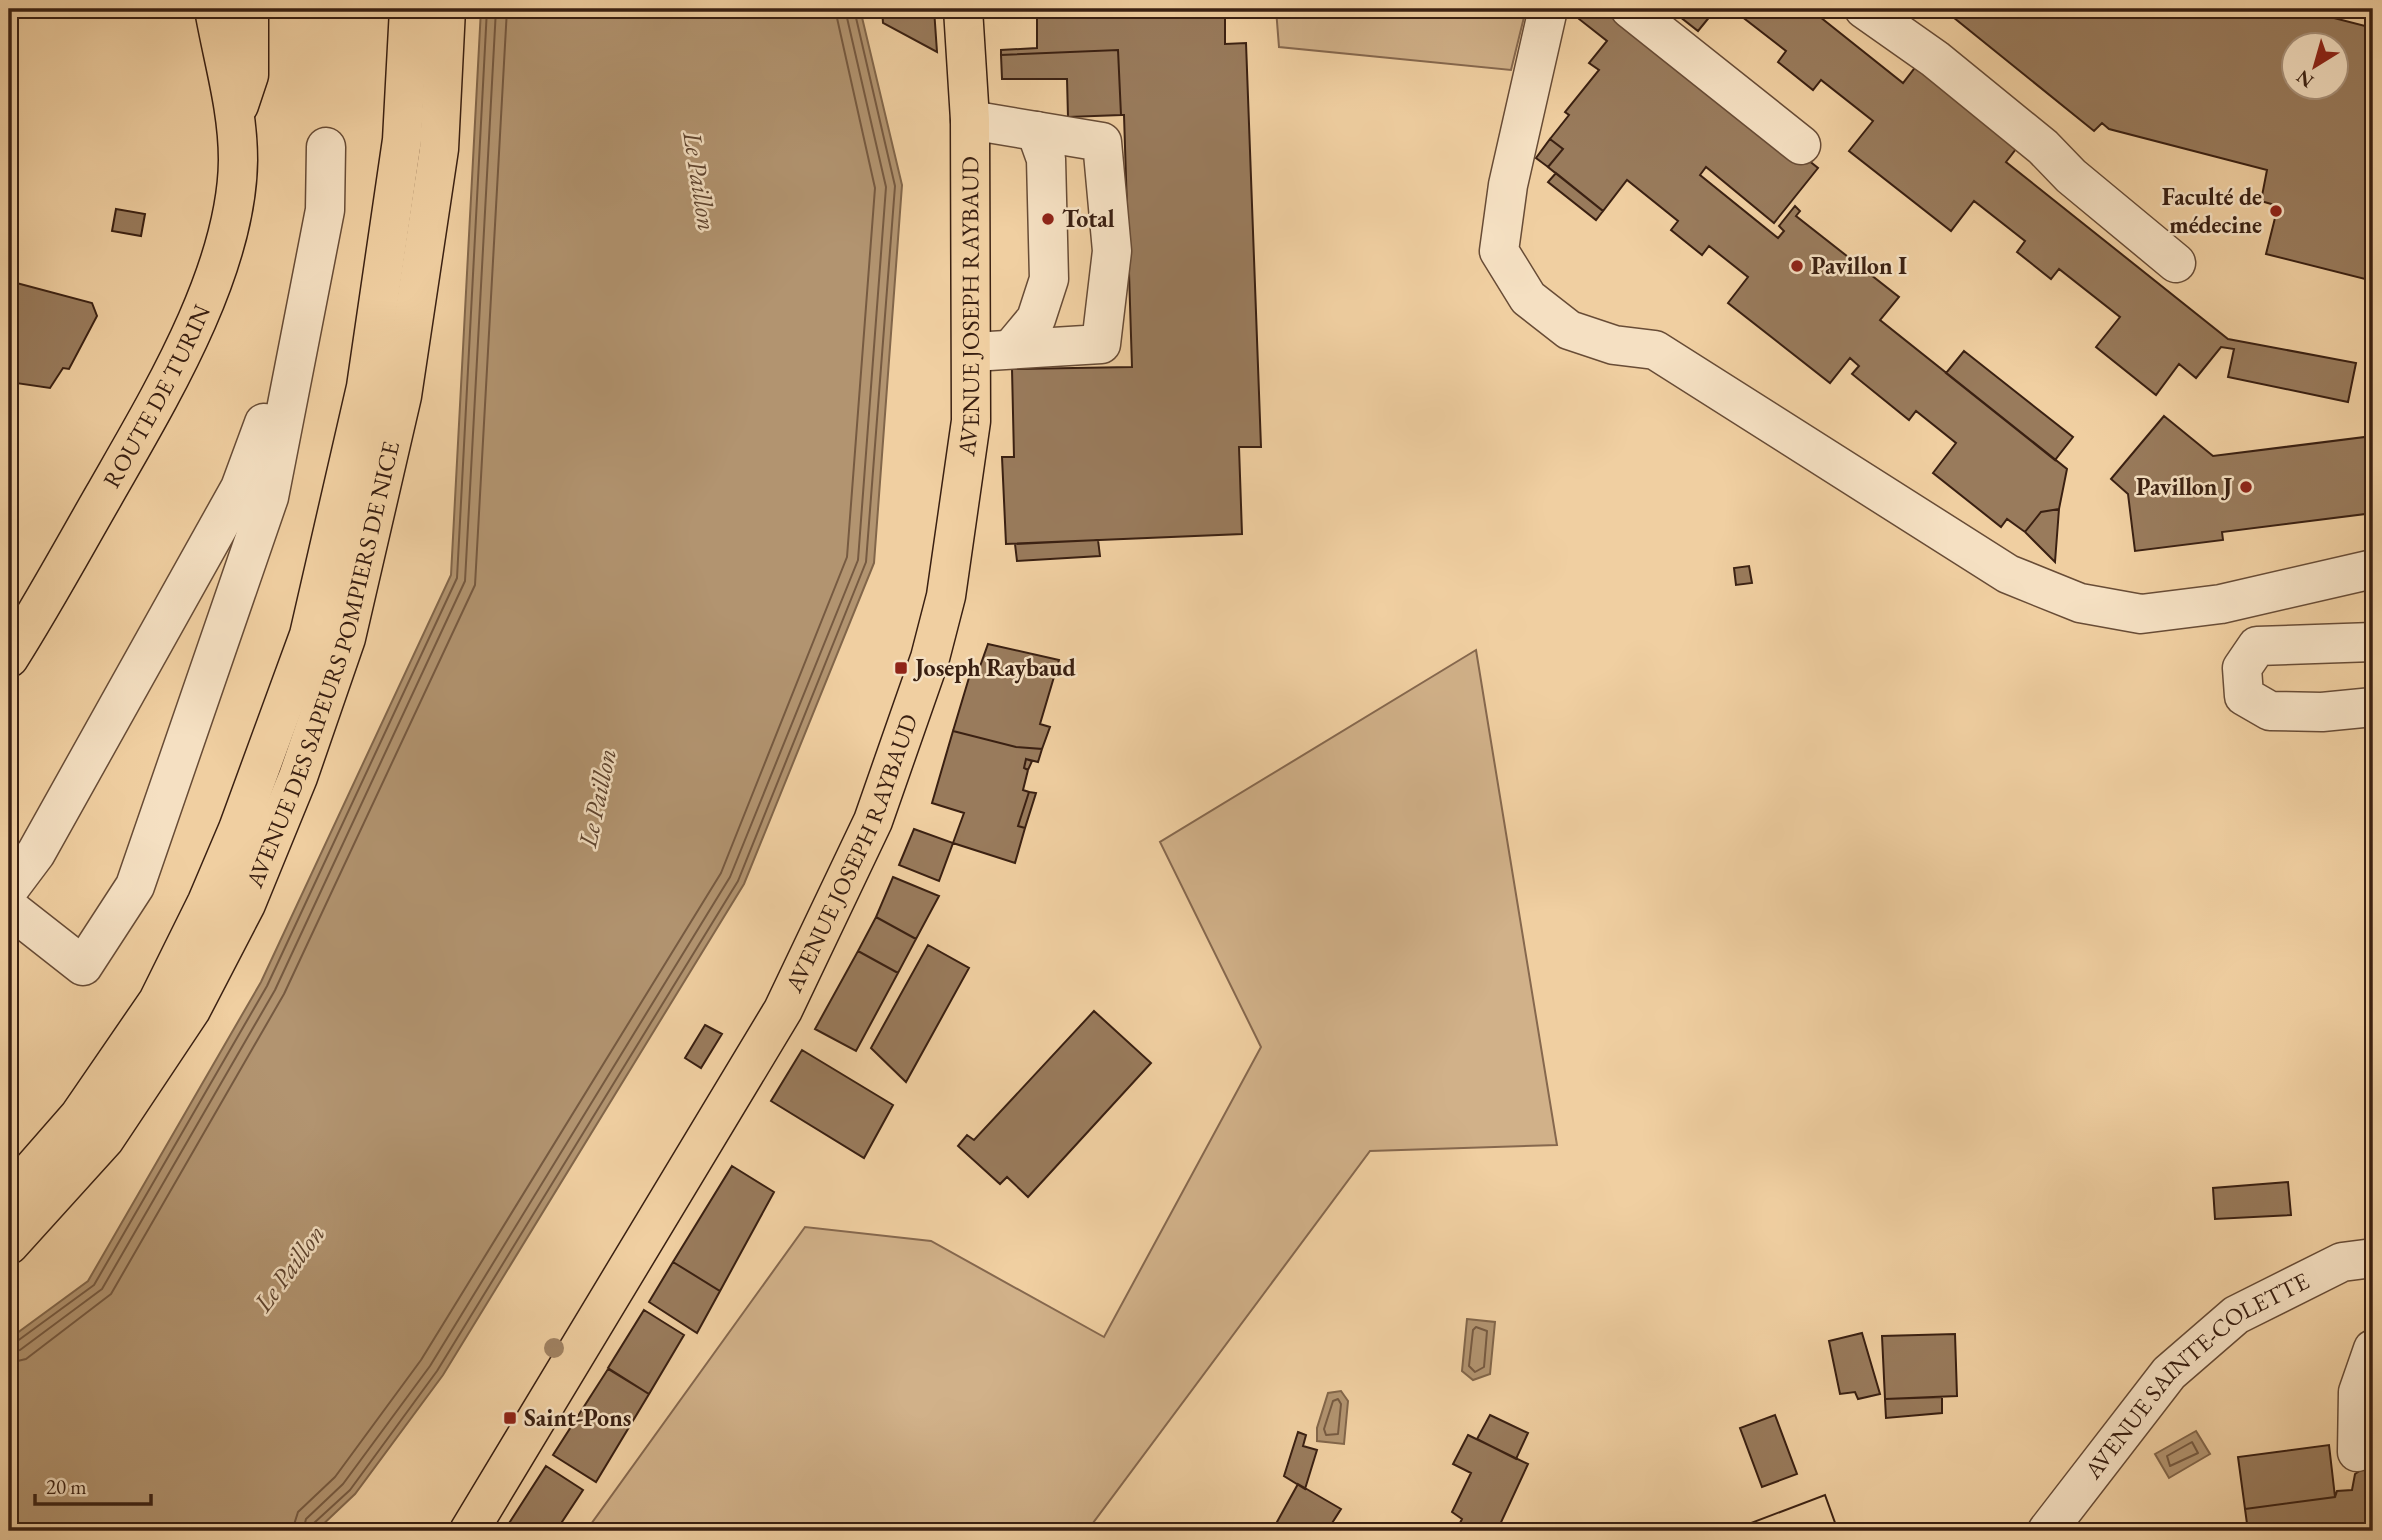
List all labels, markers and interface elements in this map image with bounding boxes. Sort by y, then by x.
north arrow [2280,32,2350,102]
text: N [2291,64,2319,94]
water label: Le Paillon [675,128,725,233]
street label: AVENUE JOSEPH RAYBAUD [950,156,986,459]
place label: Faculté de médecine [2162,181,2262,240]
place label: Total [1062,203,1115,234]
marker: Faculté de médecine [2268,203,2284,219]
marker: Total [1040,211,1056,227]
place label: Pavillon I [1811,250,1907,281]
marker: Pavillon I [1789,258,1805,274]
street label: ROUTE DE TURIN [96,300,217,493]
street label: AVENUE DES SAPEURS POMPIERS DE NICE [238,438,406,893]
place label: Pavillon J [2136,471,2232,502]
marker: Pavillon J [2238,479,2254,495]
place label: Joseph Raybaud [913,652,1077,684]
marker: Joseph Raybaud [893,660,909,676]
street label: AVENUE JOSEPH RAYBAUD [777,710,924,998]
water label: Le Paillon [570,746,624,851]
water label: Le Paillon [245,1218,332,1319]
street label: AVENUE SAINTE-COLETTE [2077,1265,2314,1486]
place label: Saint-Pons [524,1402,631,1433]
marker: Saint-Pons [502,1410,518,1426]
scale bar [35,1463,150,1507]
text: 20 m [46,1473,87,1500]

